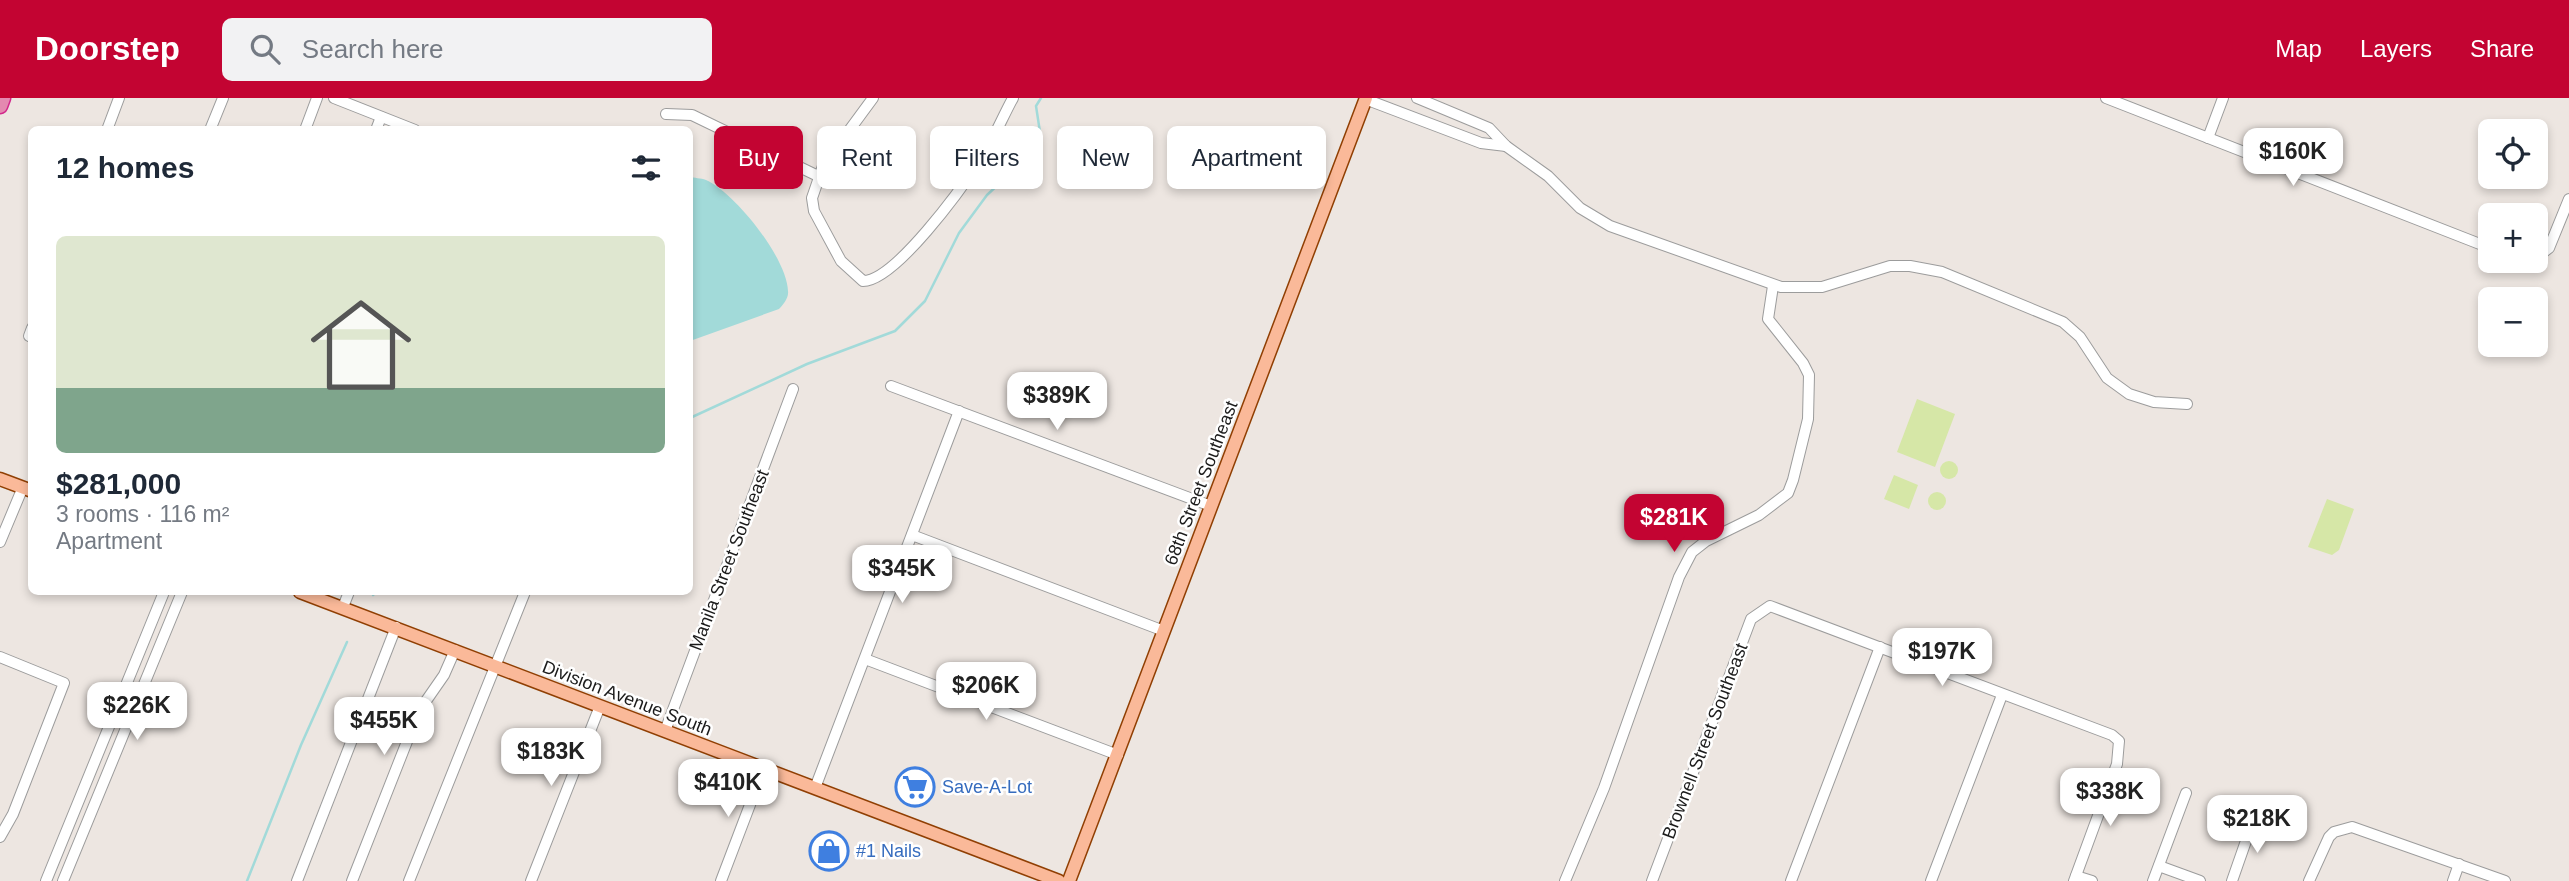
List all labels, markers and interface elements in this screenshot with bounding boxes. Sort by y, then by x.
search box [222,18,712,81]
text: Doorstep [35,30,180,67]
icon: search [246,30,284,68]
text: Search here [302,34,444,64]
text: Map [2275,35,2322,62]
text: Layers [2360,35,2432,62]
text: Share [2470,35,2534,62]
map controls [2478,119,2548,357]
button: locate [2478,119,2548,189]
chip: Buy [714,126,803,189]
chip: Rent [817,126,916,189]
chip: Filters [930,126,1043,189]
chip: New [1057,126,1153,189]
chip: Apartment [1167,126,1326,189]
pin: $160K [2244,129,2342,188]
text: $160K [2259,138,2327,164]
icon: filters [627,149,665,187]
text: 12 homes [56,151,194,184]
button: + [2478,203,2548,273]
icon: home [298,282,424,408]
button: − [2478,287,2548,357]
pin: $389K [1008,372,1106,432]
text: $389K [1023,382,1091,408]
street label: 68th Street Southeast [1160,398,1242,568]
text: $281,000 [56,467,181,500]
street label: Manila Street Southeast [685,467,773,653]
pin: $281K [1625,494,1723,554]
text: 3 rooms · 116 m² [56,501,229,527]
text: $281K [1640,504,1708,530]
text: Apartment [56,528,162,554]
pin: $345K [853,546,951,605]
text: $345K [868,555,936,581]
pin: $197K [1893,628,1991,688]
text: $197K [1908,638,1976,664]
street label: Brownell Street Southeast [1658,640,1752,842]
street label: Division Avenue South [539,656,715,740]
pin: $206K [937,662,1035,722]
text: $206K [952,672,1020,698]
pin: $226K [88,682,186,742]
text: $226K [103,692,171,718]
pin: $455K [335,698,433,757]
text: $455K [350,707,418,733]
pin: $183K [502,728,600,788]
text: $183K [517,738,585,764]
pin: $410K [679,760,777,819]
supermarket icon: Save-A-Lot [894,766,936,808]
pin: $338K [2061,768,2159,828]
text: $410K [694,769,762,795]
place label: Save-A-Lot [942,777,1032,797]
text: $338K [2076,778,2144,804]
pin: $218K [2208,796,2306,855]
text: $218K [2223,805,2291,831]
shop icon: #1 Nails [808,830,850,872]
place label: #1 Nails [856,841,921,861]

